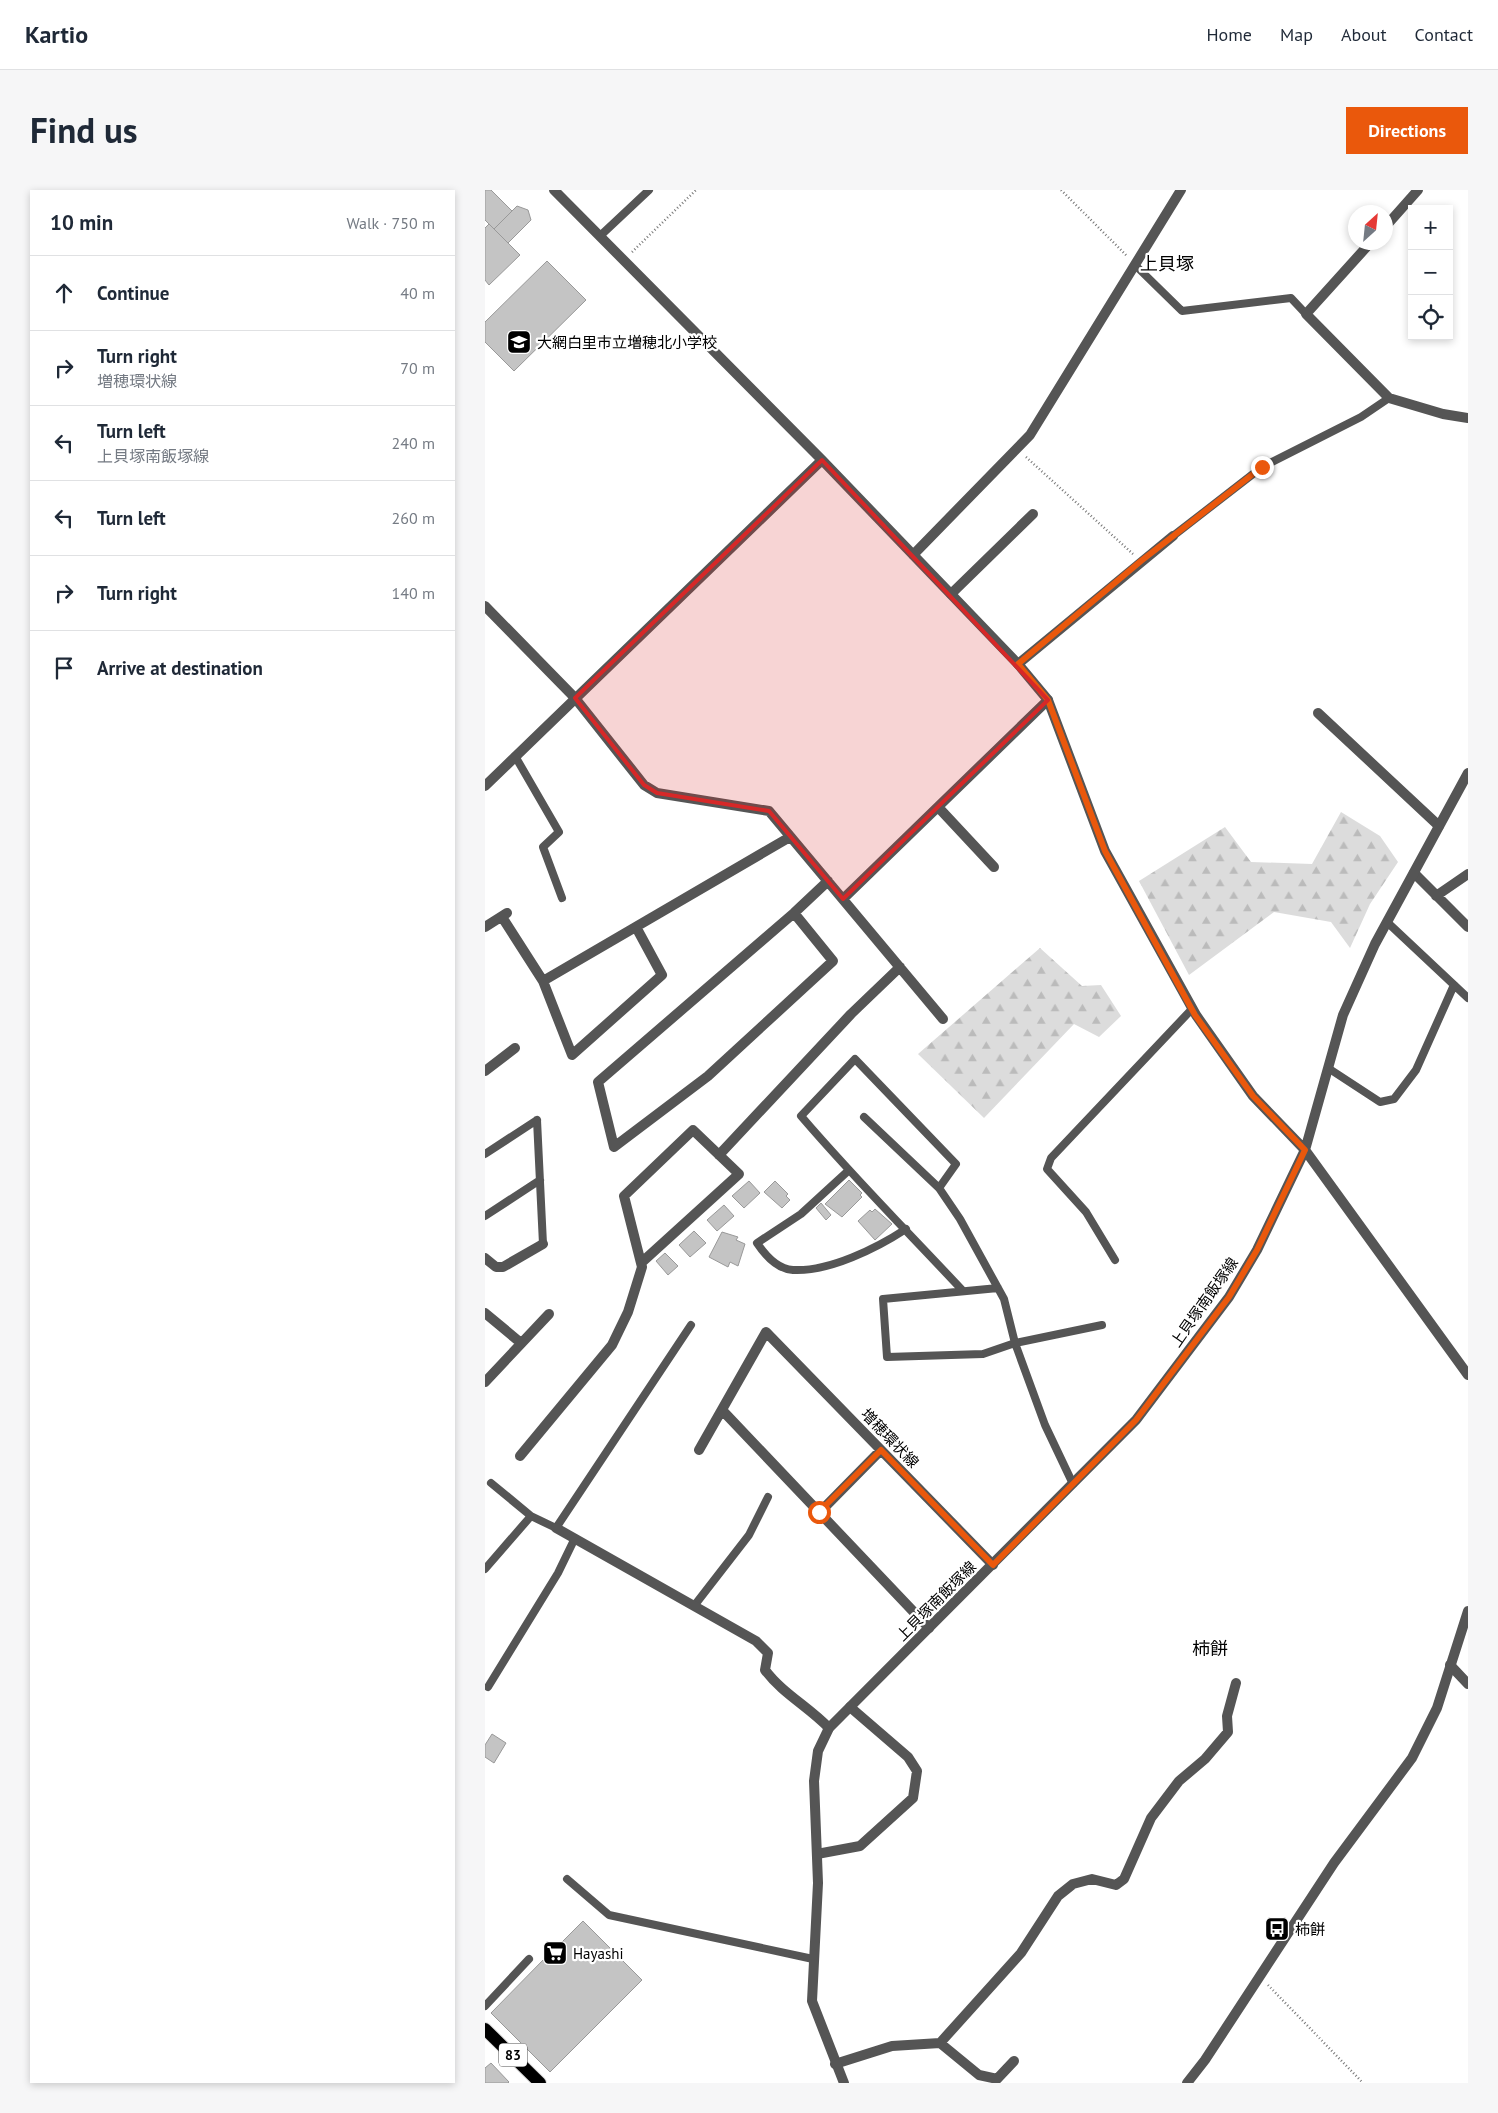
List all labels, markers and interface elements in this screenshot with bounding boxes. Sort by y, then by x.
text: Kartio [25,19,88,50]
text: Home [1206,23,1252,46]
text: Map [1280,23,1313,46]
text: About [1341,23,1387,46]
text: Contact [1415,23,1473,46]
text: Find us [30,107,138,153]
button: Directions [1346,107,1468,154]
north arrow [1348,205,1393,250]
map controls [1408,205,1453,340]
button: + [1408,205,1453,250]
text: 10 min [50,209,113,236]
text: Walk · 750 m [346,213,435,233]
button: − [1408,250,1453,295]
district label: 上貝塚 [1140,252,1194,275]
icon: ahead [50,279,78,307]
text: Continue [97,281,169,305]
text: 40 m [400,283,435,303]
button: locate [1408,295,1453,340]
school or university icon: 大網白里市立増穂北小学校 [506,329,532,355]
place label: 大網白里市立増穂北小学校 [537,333,717,352]
text: Turn right [97,344,177,368]
icon: right [50,354,78,382]
text: 70 m [400,358,435,378]
text: 増穂環状線 [97,371,177,391]
text: Turn left [97,419,166,443]
icon: left [50,429,78,457]
text: 240 m [392,433,435,453]
text: 上貝塚南飯塚線 [97,446,209,466]
route end [1251,456,1274,479]
icon: left [50,504,78,532]
text: Turn left [97,506,166,530]
text: 260 m [392,508,435,528]
icon: right [50,579,78,607]
text: Turn right [97,581,177,605]
text: 140 m [392,583,435,603]
icon: arrive [50,654,78,682]
text: Arrive at destination [97,656,263,680]
street label: 上貝塚南飯塚線 [1166,1254,1242,1350]
street label: 増穂環状線 [857,1404,923,1472]
route start [808,1501,831,1524]
street label: 上貝塚南飯塚線 [892,1557,980,1645]
district label: 柿餅 [1192,1637,1228,1660]
bus stop icon: 柿餅 [1264,1916,1290,1942]
place label: 柿餅 [1295,1920,1325,1939]
supermarket icon: Hayashi [542,1940,568,1966]
place label: Hayashi [573,1944,624,1963]
road number: 83 [499,2044,527,2066]

